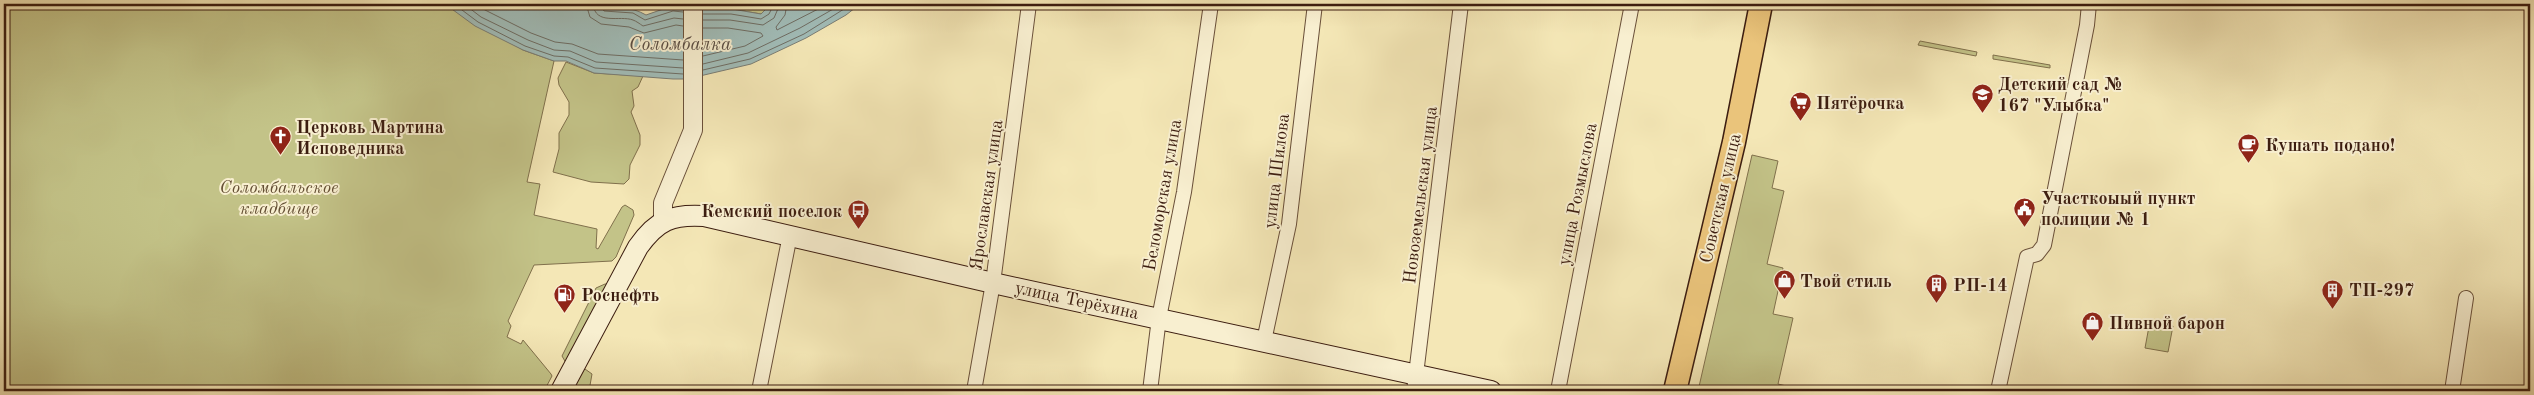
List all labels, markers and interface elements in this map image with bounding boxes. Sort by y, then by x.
water label: Соломбалка [629,35,731,55]
place label: Детский сад № 167 "Улыбка" [1998,76,2123,115]
school or university icon: Детский сад № 167 "Улыбка" [1970,82,1994,113]
supermarket icon: Пятёрочка [1788,91,1812,122]
place label: Пятёрочка [1816,95,1904,113]
street label: Новоземельская улица [1401,105,1441,285]
street label: улица Шилова [1261,112,1293,230]
street label: Ярославская улица [967,118,1007,272]
street label: Беломорская улица [1141,118,1185,273]
place label: Церковь Мартина Исповедника [296,119,444,158]
street label: улица Розмыслова [1555,121,1601,267]
church icon: Церковь Мартина Исповедника [268,125,292,156]
street label: Советская улица [1697,131,1745,265]
cafe icon: Кушать подано! [2237,133,2261,164]
place label: Кушать подано! [2265,137,2395,155]
park label: Соломбальское кладбище [220,179,338,218]
place label: Участкоыый пункт полиции № 1 [2041,190,2196,229]
public building icon: Участкоыый пункт полиции № 1 [2013,196,2037,227]
bus stop icon: Кемский поселок [846,199,870,230]
place label: Кемский поселок [701,203,843,221]
shop icon: Твой стиль [1772,269,1796,300]
place label: Твой стиль [1800,273,1892,291]
building icon: РП-14 [1925,273,1949,304]
place label: РП-14 [1953,277,2008,295]
building icon: ТП-297 [2321,278,2345,309]
street label: улица Терёхина [1013,279,1141,323]
place label: ТП-297 [2349,282,2414,300]
fuel station icon: Роснефть [553,283,577,314]
place label: Роснефть [581,287,660,306]
shop icon: Пивной барон [2081,311,2105,342]
place label: Пивной барон [2109,315,2225,333]

